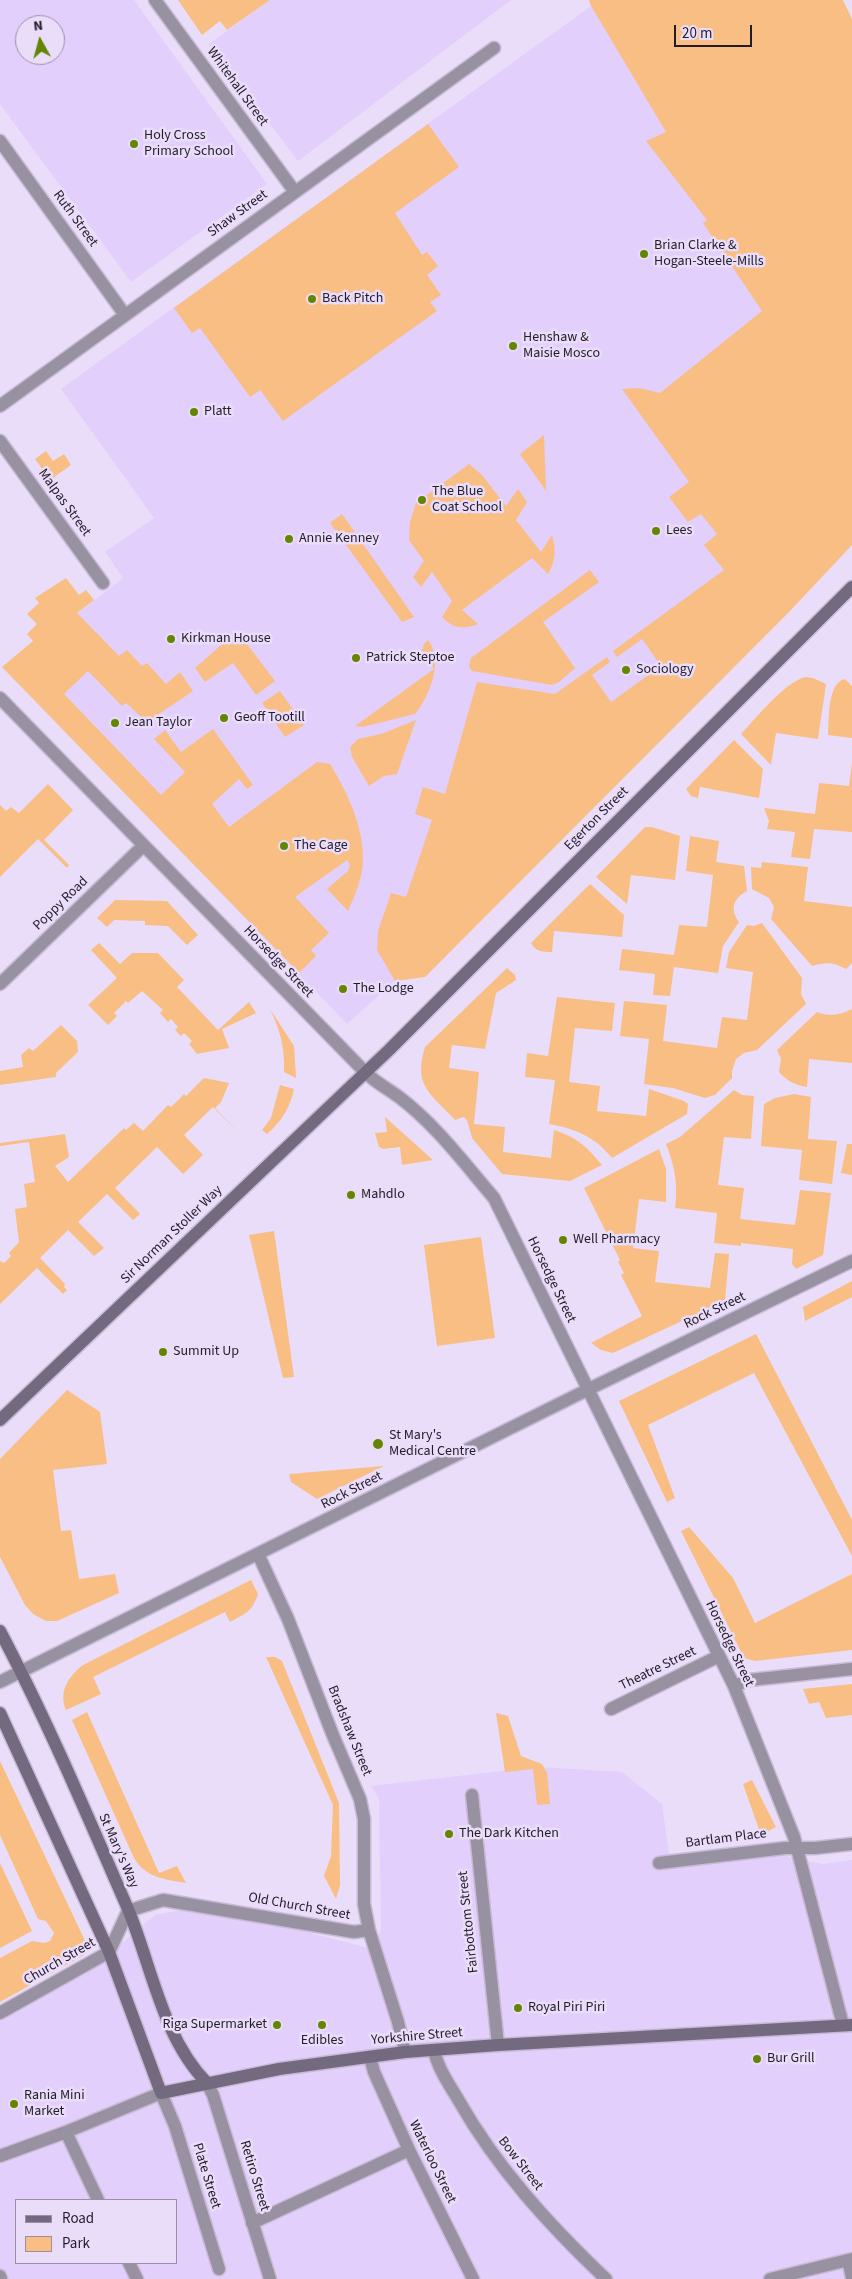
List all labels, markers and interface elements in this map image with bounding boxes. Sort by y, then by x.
north arrow [15,15,65,65]
scale bar [677,15,754,47]
text: N [32,16,44,37]
text: 20 m [682,23,712,44]
street label: Whitehall Street [203,44,271,130]
place label: Holy Cross Primary School [144,128,234,160]
marker: Holy Cross Primary School [128,138,140,150]
street label: Ruth Street [49,187,101,251]
street label: Shaw Street [205,187,271,241]
place label: Brian Clarke & Hogan-Steele-Mills [654,238,764,270]
marker: Brian Clarke & Hogan-Steele-Mills [638,248,650,260]
place label: Back Pitch [322,291,383,307]
marker: Back Pitch [306,293,318,305]
place label: Henshaw & Maisie Mosco [523,330,600,362]
marker: Henshaw & Maisie Mosco [507,340,519,352]
place label: Platt [204,404,232,420]
marker: Platt [188,406,200,418]
street label: Malpas Street [34,466,94,540]
place label: The Blue Coat School [432,484,502,516]
marker: The Blue Coat School [416,494,428,506]
place label: Lees [666,523,692,539]
marker: Lees [650,525,662,537]
place label: Annie Kenney [299,531,379,547]
marker: Annie Kenney [283,533,295,545]
place label: Kirkman House [181,631,271,647]
marker: Kirkman House [165,633,177,645]
place label: Patrick Steptoe [366,650,455,666]
marker: Patrick Steptoe [350,652,362,664]
place label: Sociology [636,662,693,678]
marker: Sociology [620,664,632,676]
place label: Geoff Tootill [234,710,305,726]
marker: Geoff Tootill [218,712,230,724]
place label: Jean Taylor [125,715,192,731]
marker: Jean Taylor [109,717,121,729]
street label: Egerton Street [561,783,633,855]
place label: The Cage [294,838,348,854]
marker: The Cage [278,840,290,852]
street label: Poppy Road [30,874,92,934]
street label: Horsedge Street [239,922,317,1002]
place label: The Lodge [353,981,414,997]
marker: The Lodge [337,983,349,995]
street label: Sir Norman Stoller Way [118,1182,226,1288]
place label: Mahdlo [361,1187,405,1203]
marker: Mahdlo [345,1189,357,1201]
place label: Well Pharmacy [573,1232,660,1248]
street label: Horsedge Street [523,1234,579,1326]
marker: Well Pharmacy [557,1234,569,1246]
street label: Rock Street [681,1289,749,1333]
place label: Summit Up [173,1344,239,1360]
marker: Summit Up [157,1346,169,1358]
place label: St Mary's Medical Centre [389,1428,476,1460]
marker: St Mary's Medical Centre [371,1437,385,1451]
street label: Rock Street [319,1468,385,1514]
street label: Horsedge Street [701,1598,757,1690]
street label: Theatre Street [617,1643,699,1695]
street label: Bradshaw Street [323,1683,375,1779]
street label: St Mary's Way [94,1811,142,1891]
place label: The Dark Kitchen [459,1826,559,1842]
street label: Bartlam Place [685,1826,767,1852]
marker: The Dark Kitchen [443,1828,455,1840]
street label: Fairbottom Street [455,1870,483,1974]
street label: Old Church Street [247,1890,351,1924]
street label: Church Street [21,1935,99,1989]
place label: Royal Piri Piri [528,2000,605,2016]
marker: Royal Piri Piri [512,2002,524,2014]
place label: Riga Supermarket [163,2017,267,2033]
marker: Riga Supermarket [271,2019,283,2031]
marker: Edibles [316,2019,328,2031]
street label: Yorkshire Street [370,2025,464,2049]
place label: Edibles [301,2033,343,2049]
place label: Bur Grill [767,2051,815,2067]
marker: Bur Grill [751,2053,763,2065]
place label: Rania Mini Market [24,2088,85,2120]
marker: Rania Mini Market [8,2098,20,2110]
street label: Waterloo Street [405,2118,459,2206]
street label: Bow Street [494,2134,546,2194]
street label: Retiro Street [235,2139,273,2213]
street label: Plate Street [188,2141,224,2211]
legend [15,2199,178,2264]
text: Road [62,2208,94,2229]
text: Park [62,2233,90,2254]

